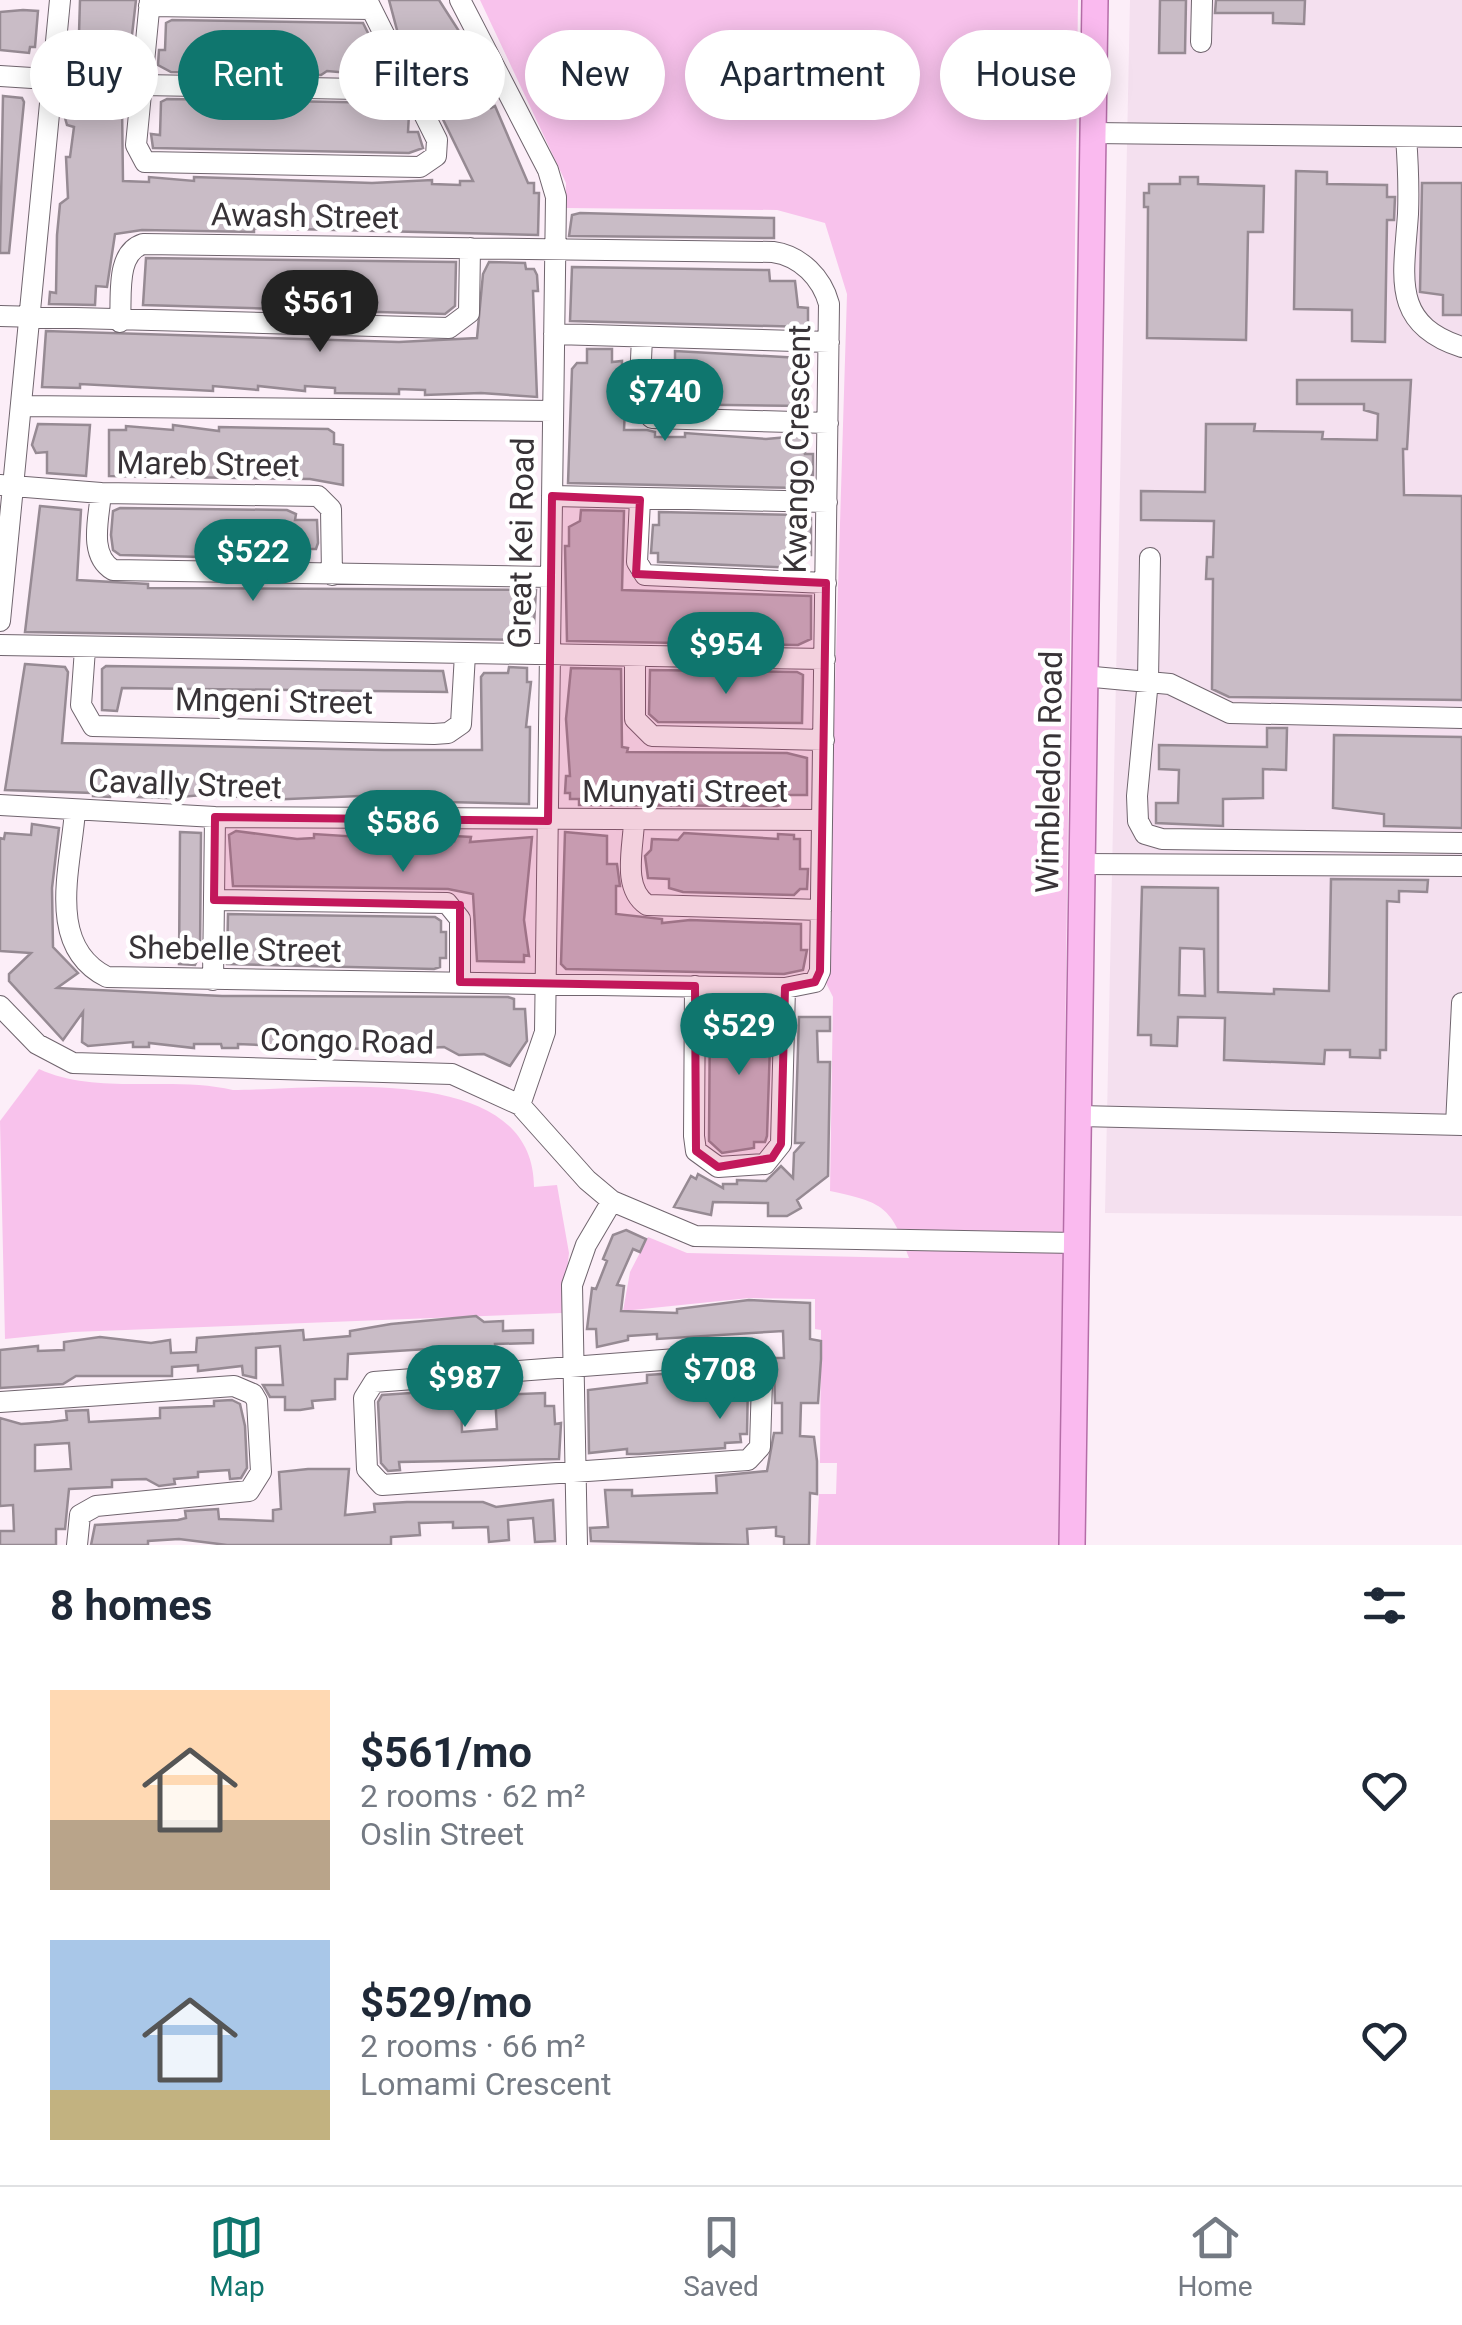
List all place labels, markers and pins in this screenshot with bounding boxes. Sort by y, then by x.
pin: $561 [261,270,379,355]
pin: $740 [606,359,724,444]
pin: $522 [194,519,312,604]
pin: $954 [667,612,785,697]
pin: $586 [344,790,462,875]
pin: $529 [680,993,798,1078]
pin: $708 [661,1337,779,1422]
pin: $987 [406,1345,524,1430]

